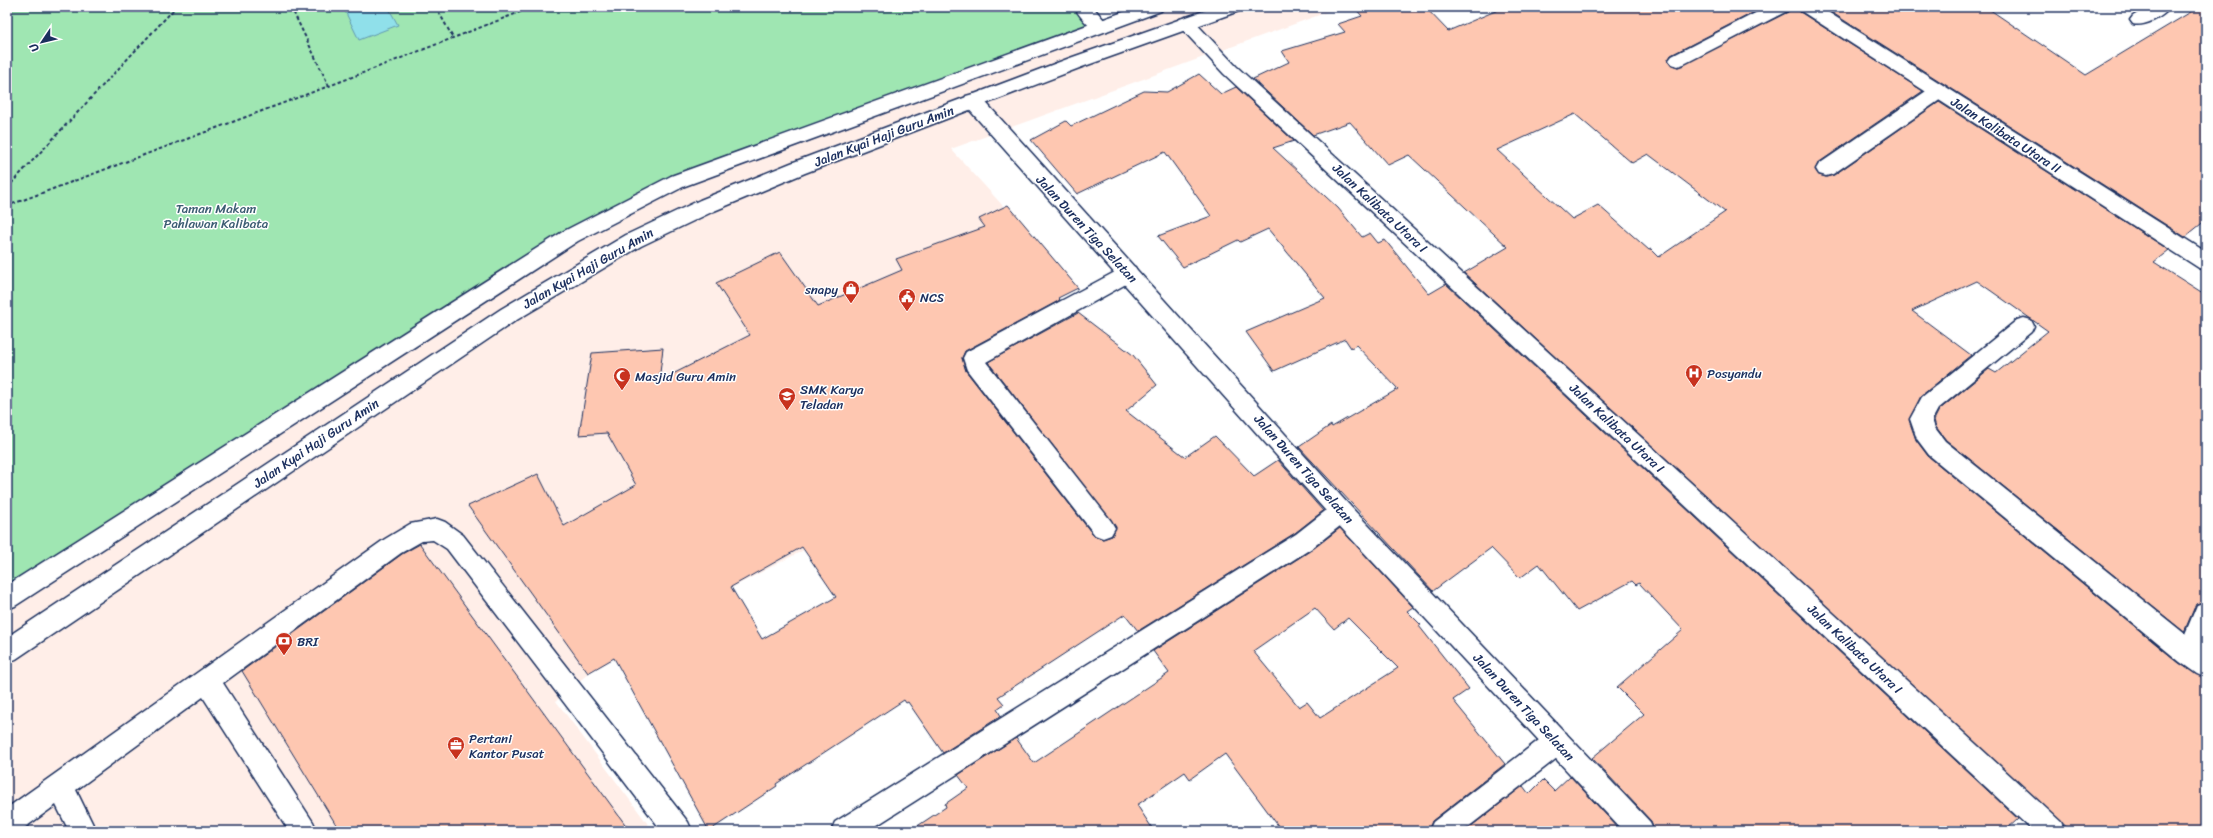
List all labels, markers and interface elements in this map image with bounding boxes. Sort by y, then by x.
north arrow [22,22,62,62]
text: U [24,38,44,56]
street label: Jalan Kalibata Utara II [1945,90,2066,179]
street label: Jalan Kyai Haji Guru Amin [810,99,957,174]
street label: Jalan Kalibata Utara I [1326,157,1433,259]
street label: Jalan Duren Tiga Selatan [1030,169,1144,288]
park label: Taman Makam Pahlawan Kalibata [164,197,269,235]
street label: Jalan Kyai Haji Guru Amin [517,221,658,315]
place label: snapy [804,278,838,301]
shop icon: snapy [841,279,861,304]
place label: NCS [920,286,944,309]
public building icon: NCS [897,287,917,312]
place label: Posyandu [1707,362,1762,385]
hospital icon: Posyandu [1684,363,1704,388]
place label: Masjid Guru Amin [635,365,736,388]
mosque icon: Masjid Guru Amin [612,366,632,391]
street label: Jalan Kalibata Utara I [1563,377,1670,479]
place label: SMK Karya Teladan [800,378,864,416]
school or university icon: SMK Karya Teladan [777,386,797,411]
street label: Jalan Kyai Haji Guru Amin [247,392,384,494]
street label: Jalan Duren Tiga Selatan [1248,408,1360,529]
street label: Jalan Kalibata Utara I [1801,598,1908,700]
place label: BRI [297,630,319,653]
bank icon: BRI [274,631,294,656]
street label: Jalan Duren Tiga Selatan [1467,647,1581,766]
place label: Pertani Kantor Pusat [469,727,545,765]
office icon: Pertani Kantor Pusat [446,735,466,760]

